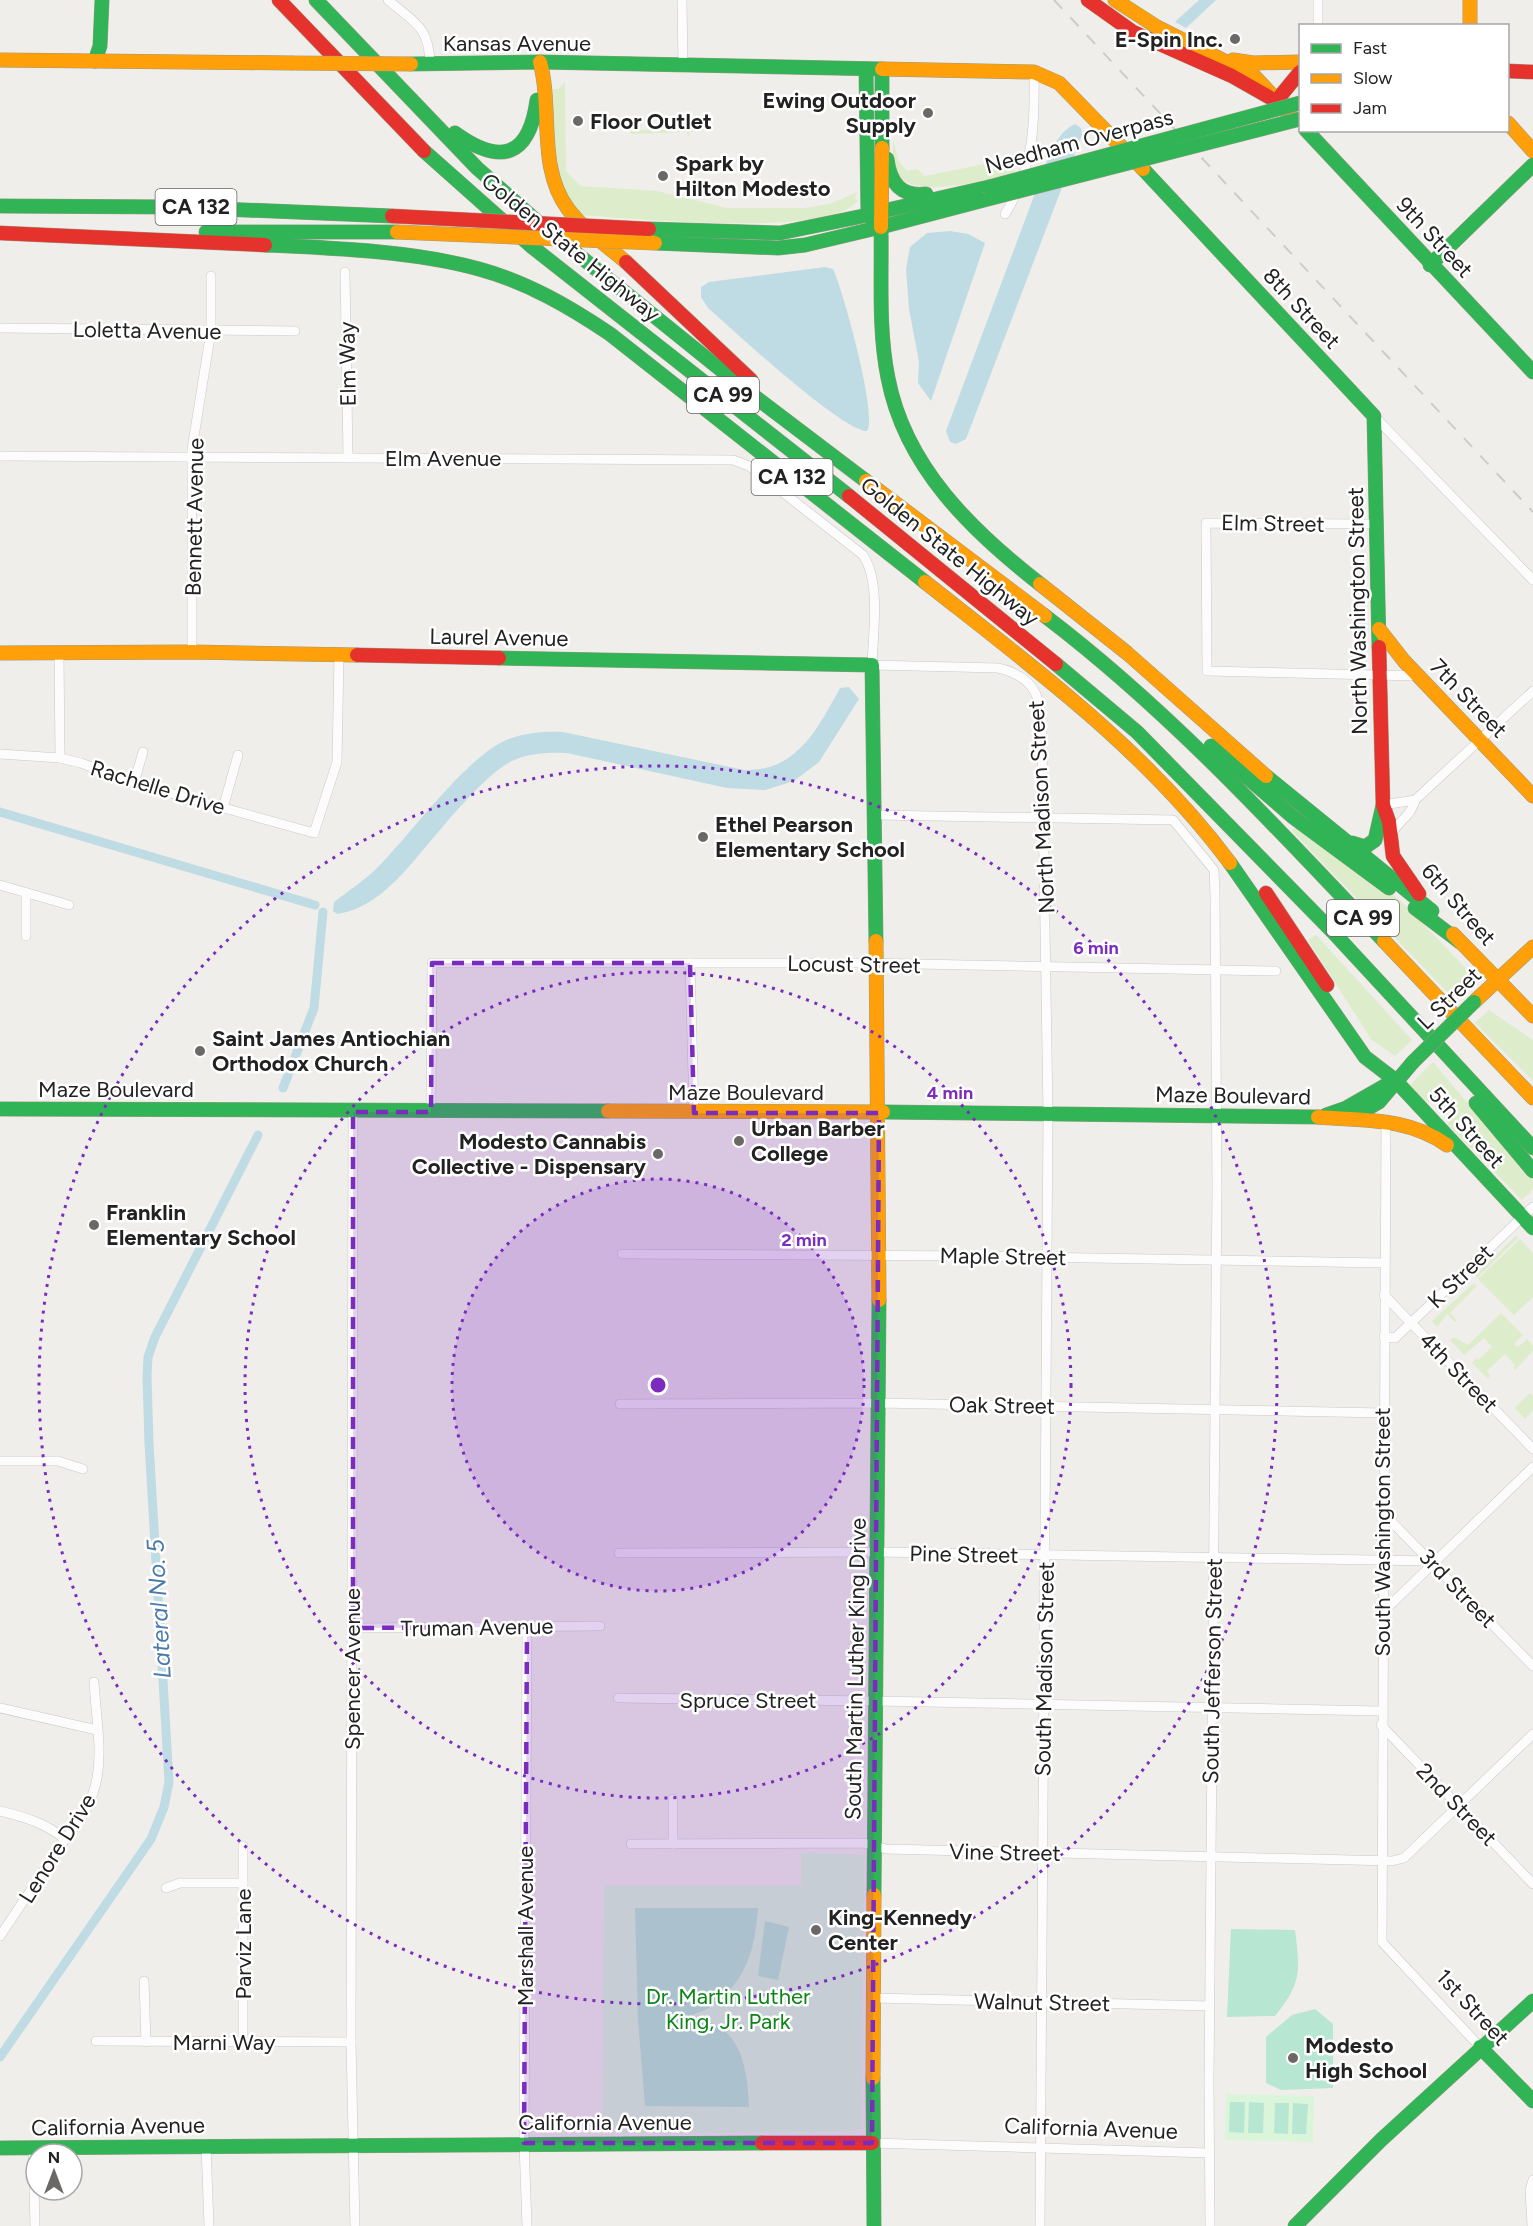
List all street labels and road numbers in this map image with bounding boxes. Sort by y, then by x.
street label: Kansas Avenue [443,30,591,57]
street label: Needham Overpass [982,103,1176,180]
street label: Golden State Highway [476,167,666,328]
road number: CA 132 [156,189,236,225]
street label: 9th Street [1391,192,1479,283]
street label: 8th Street [1257,262,1346,355]
street label: Loletta Avenue [72,316,222,345]
street label: Elm Way [333,321,362,407]
road number: CA 99 [687,377,759,413]
street label: Bennett Avenue [180,438,209,596]
street label: Elm Avenue [385,445,501,472]
road number: CA 132 [752,459,832,495]
street label: Golden State Highway [855,471,1045,632]
street label: North Washington Street [1342,487,1373,735]
street label: Elm Street [1221,509,1325,538]
street label: Laurel Avenue [429,623,569,652]
street label: 7th Street [1424,653,1513,743]
street label: North Madison Street [1022,700,1061,914]
street label: Rachelle Drive [87,754,228,821]
street label: 6th Street [1416,858,1502,951]
road number: CA 99 [1327,900,1399,936]
street label: Locust Street [787,950,921,979]
street label: L Street [1412,961,1487,1035]
street label: Maze Boulevard [38,1076,194,1103]
street label: Maze Boulevard [668,1079,824,1106]
street label: Maze Boulevard [1155,1081,1311,1110]
street label: 5th Street [1423,1081,1510,1174]
street label: K Street [1422,1239,1499,1314]
street label: Maple Street [939,1242,1067,1271]
street label: 4th Street [1414,1327,1504,1418]
street label: Oak Street [949,1391,1055,1420]
street label: South Washington Street [1369,1407,1396,1657]
street label: South Martin Luther King Drive [839,1518,872,1820]
street label: Pine Street [909,1540,1019,1569]
street label: 3rd Street [1413,1543,1502,1633]
street label: South Jefferson Street [1197,1558,1228,1784]
street label: South Madison Street [1029,1561,1060,1777]
street label: Spencer Avenue [339,1588,366,1750]
street label: Truman Avenue [400,1613,554,1642]
street label: Spruce Street [679,1687,817,1714]
street label: 2nd Street [1411,1757,1503,1851]
street label: Lenore Drive [13,1788,102,1908]
street label: Vine Street [949,1838,1061,1867]
street label: Marshall Avenue [512,1846,539,2006]
street label: Parviz Lane [230,1889,257,1999]
street label: 1st Street [1430,1964,1515,2051]
street label: Walnut Street [974,1988,1110,2017]
street label: Marni Way [173,2029,276,2056]
street label: California Avenue [518,2109,692,2136]
street label: California Avenue [31,2111,205,2142]
street label: California Avenue [1004,2112,1178,2145]

